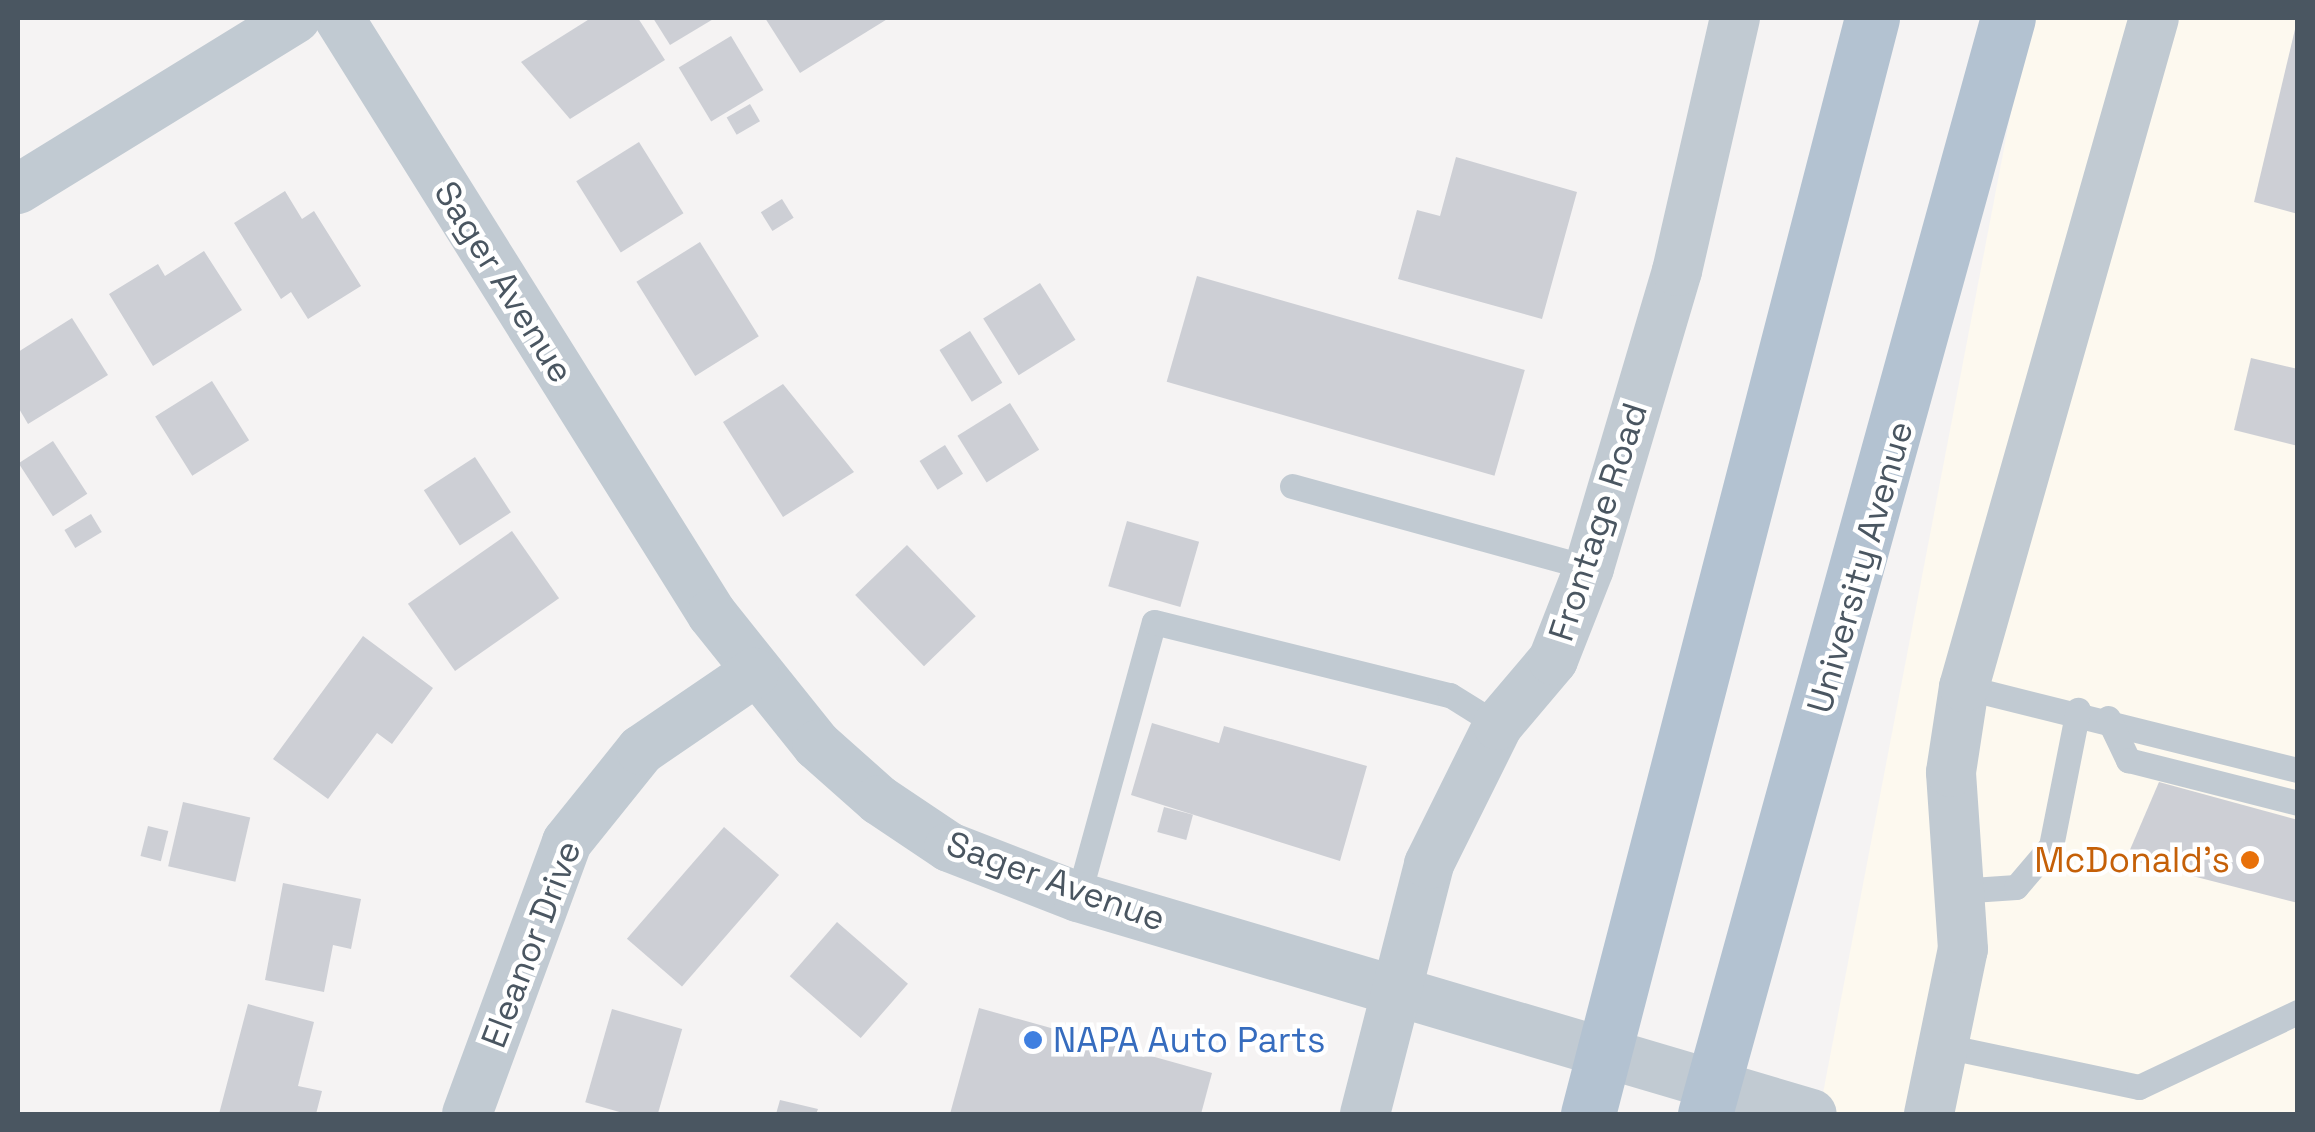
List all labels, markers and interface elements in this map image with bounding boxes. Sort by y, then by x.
street label: Sager Avenue [425,173,583,391]
street label: Frontage Road [1540,398,1656,646]
street label: University Avenue [1798,416,1922,718]
street label: Sager Avenue [941,822,1171,940]
street label: Eleanor Drive [472,835,590,1053]
place label: McDonald's [2034,839,2230,881]
marker: McDonald's [2239,849,2261,871]
place label: NAPA Auto Parts [1053,1019,1326,1061]
marker: NAPA Auto Parts [1022,1029,1044,1051]

